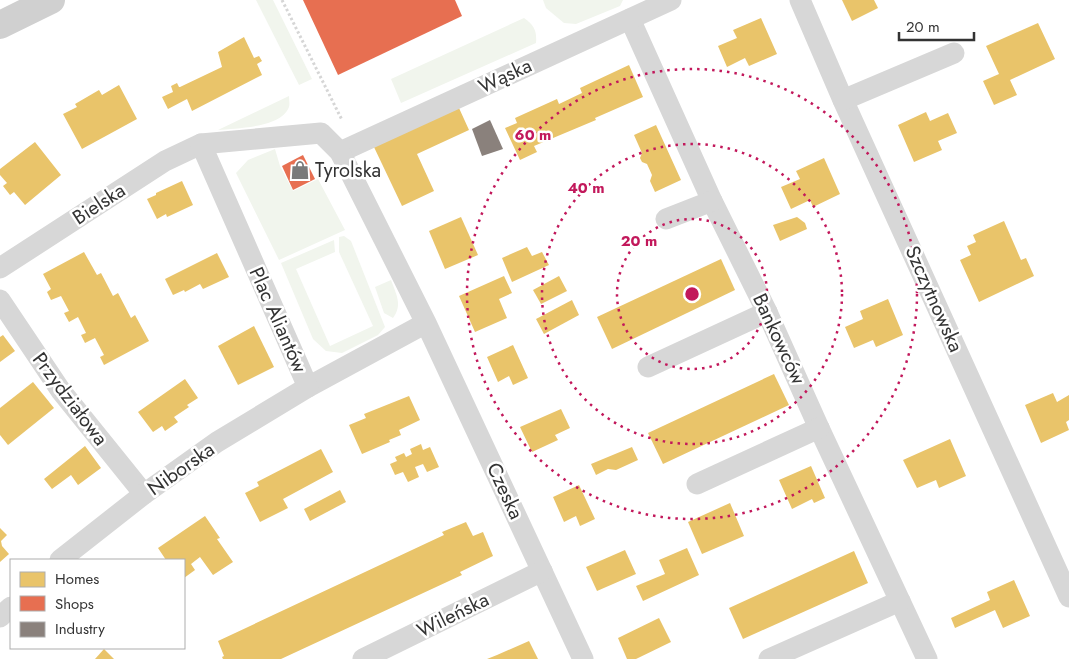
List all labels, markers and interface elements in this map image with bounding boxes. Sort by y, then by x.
scale bar [899,10,974,42]
text: 20 m [906,16,940,38]
street label: Wąska [474,51,536,101]
text: 60 m [515,124,551,146]
place label: Tyrolska [315,156,381,185]
shop icon: Tyrolska [289,159,311,181]
street label: Bielska [67,176,131,232]
text: 40 m [567,177,605,199]
text: 20 m [621,230,657,252]
street label: Szczytnowska [898,241,970,357]
street label: Plac Aliantów [242,263,314,378]
centre of rings [683,285,701,303]
street label: Bankowców [745,289,813,390]
street label: Przydziałowa [25,346,115,452]
street label: Niborska [141,435,221,503]
street label: Czeska [479,458,531,524]
legend [10,559,185,649]
text: Homes [55,568,99,590]
street label: Wileńska [412,585,494,645]
text: Shops [55,593,94,615]
text: Industry [55,618,105,640]

